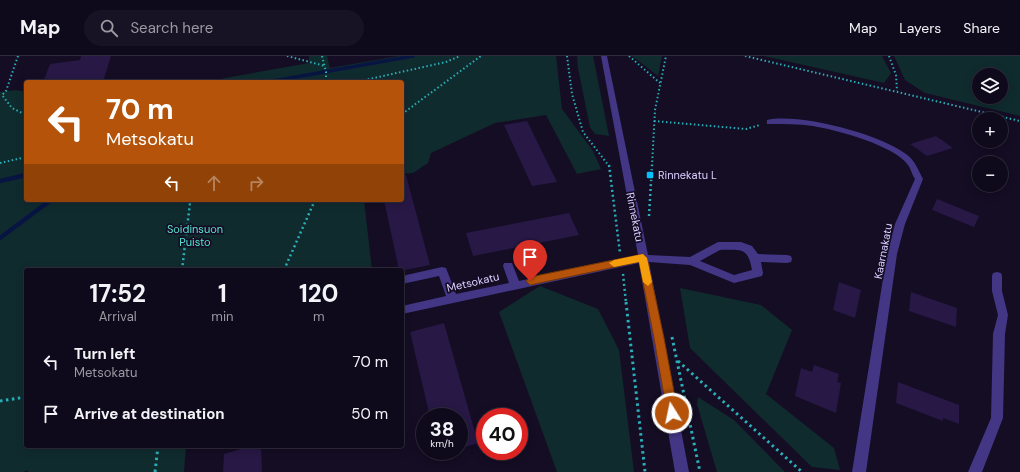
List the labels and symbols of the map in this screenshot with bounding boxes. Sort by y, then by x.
place label: Rinnekatu L [658,168,717,182]
marker: Rinnekatu L [645,170,655,180]
street label: Rinnekatu [623,191,647,243]
park label: Soidinsuon Puisto [167,222,223,249]
street label: Kaarnakatu [871,222,895,280]
pin [513,240,547,281]
street label: Metsokatu [445,269,501,295]
position arrow [651,392,693,434]
speed limit sign: 40 [476,408,528,460]

